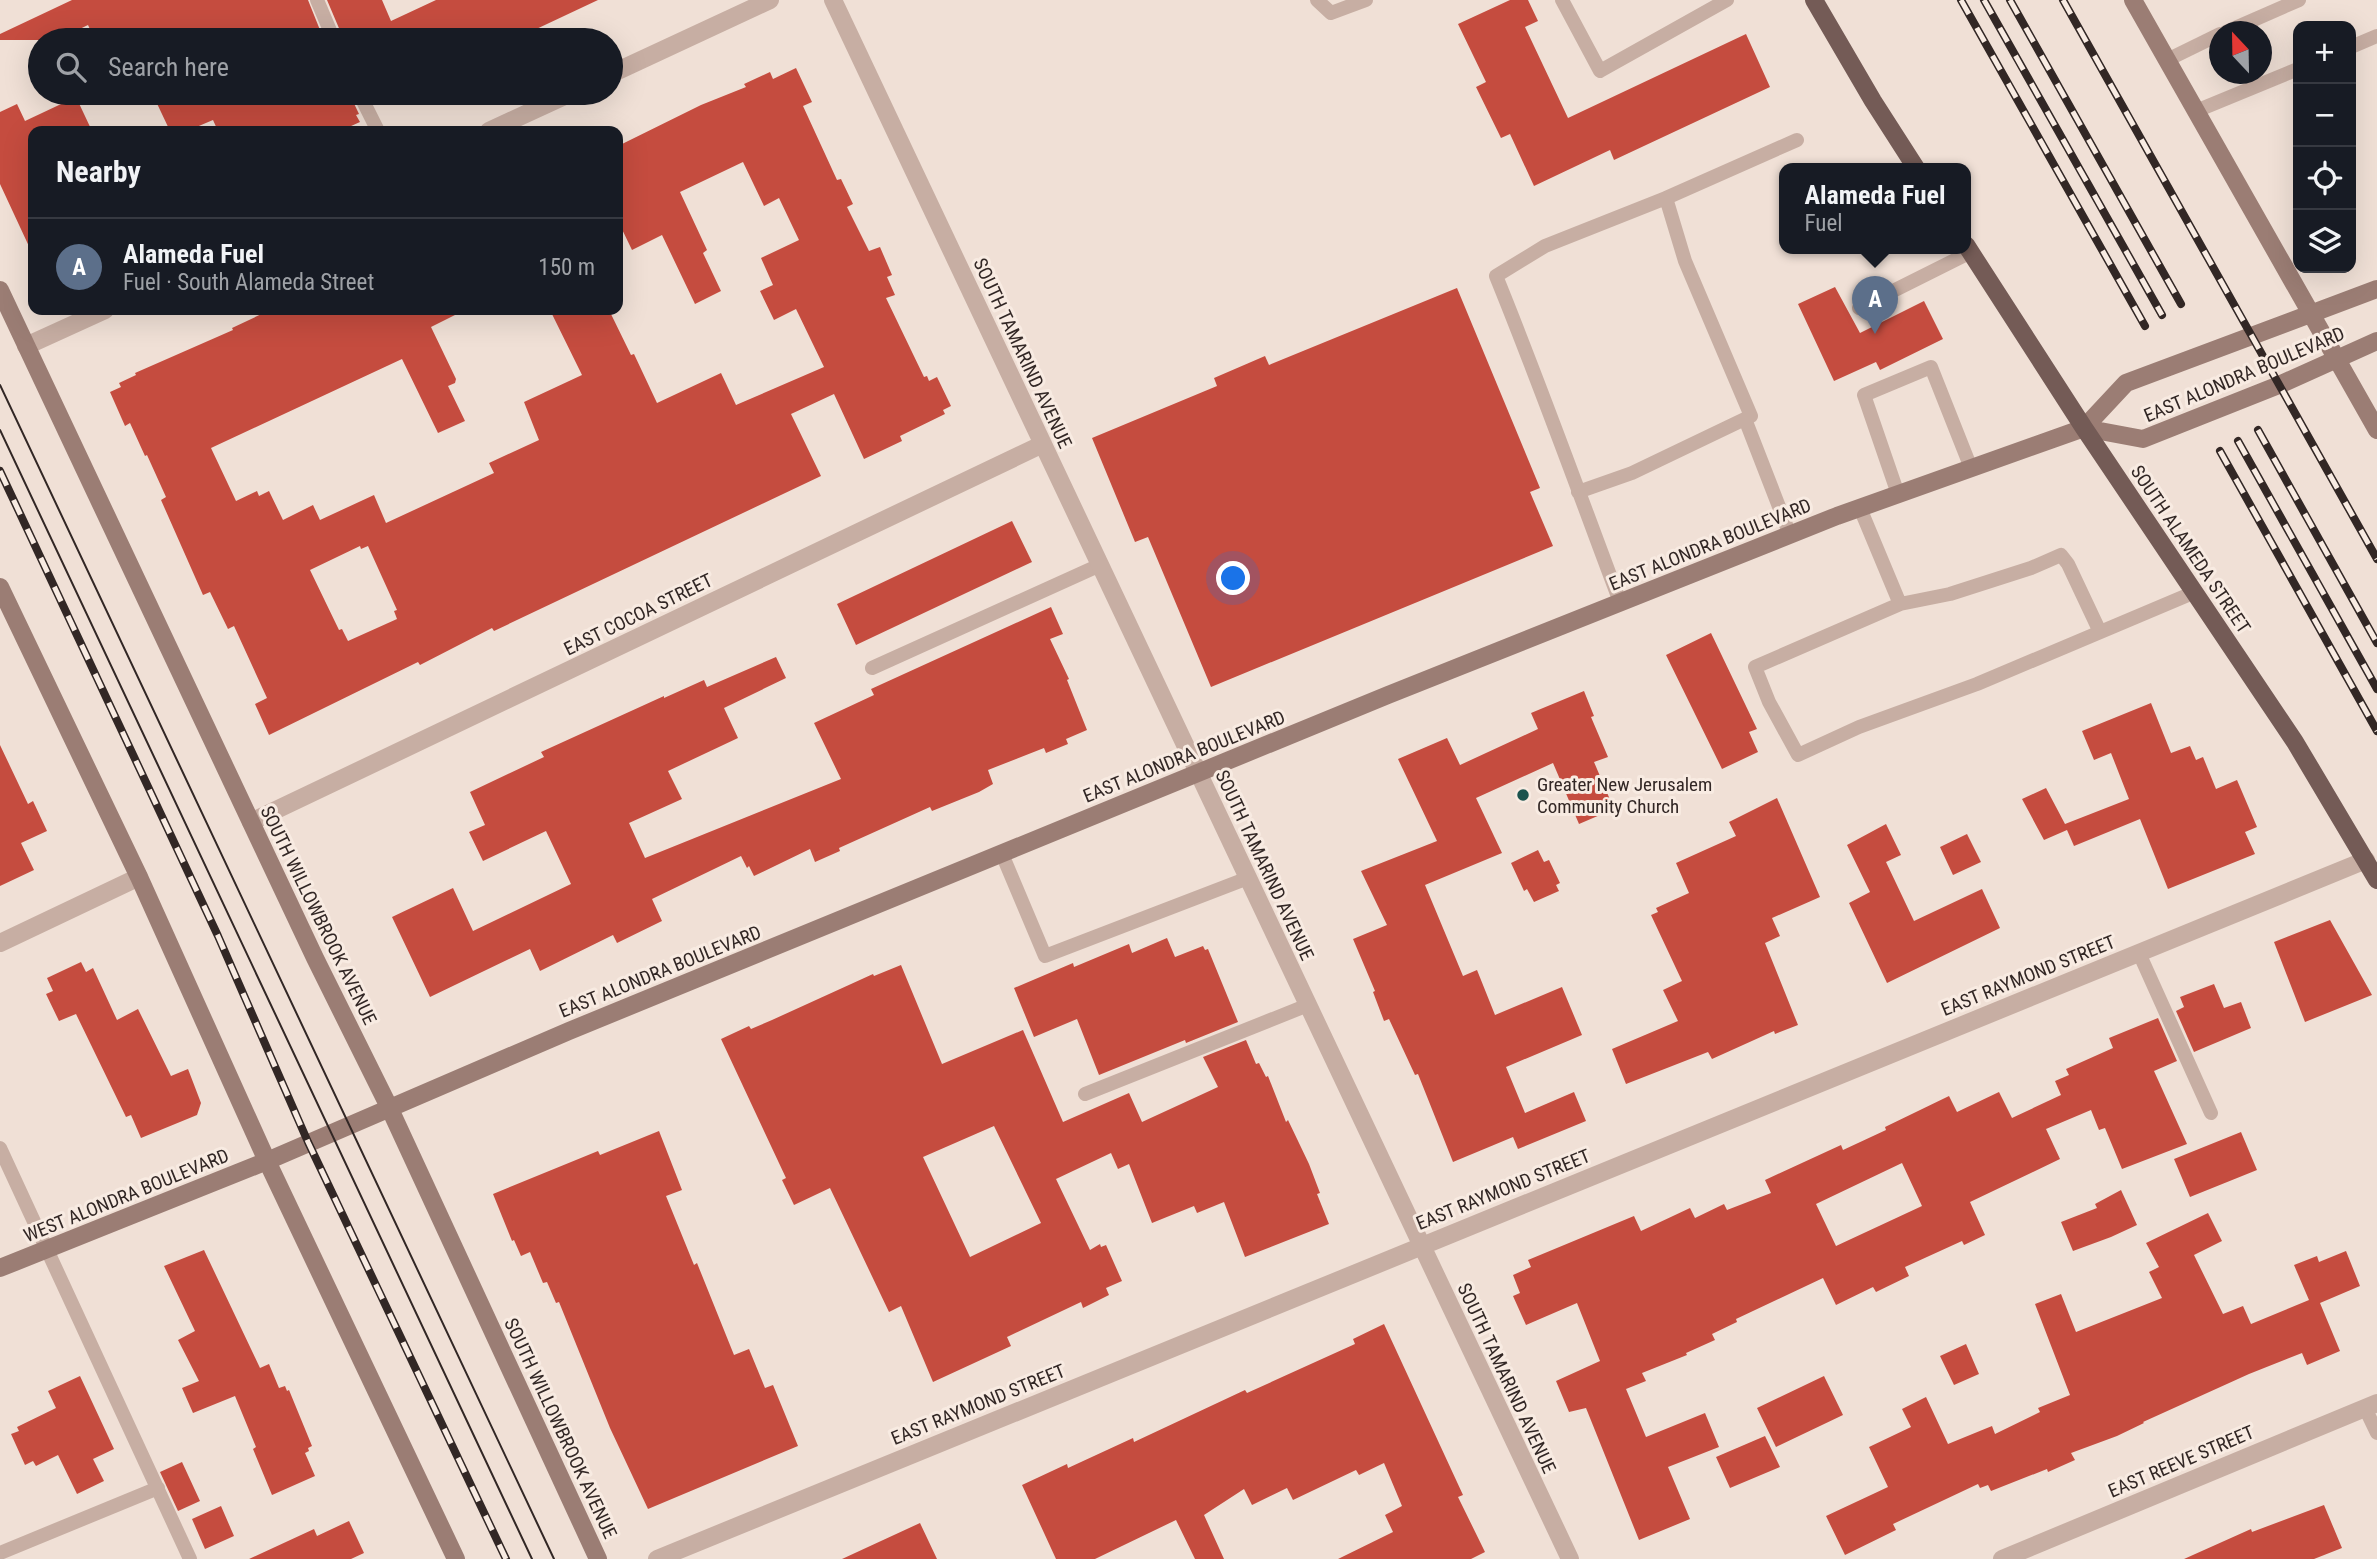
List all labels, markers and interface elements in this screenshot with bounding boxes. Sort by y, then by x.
north arrow [2209,21,2272,84]
map controls [2293,21,2356,273]
button: + [2293,21,2356,84]
search box [28,28,623,105]
icon: search [52,48,90,86]
text: Search here [108,52,229,82]
button: − [2293,84,2356,147]
button: locate [2293,147,2356,210]
text: Nearby [56,154,141,189]
popup [1779,163,1971,254]
text: Alameda Fuel [1804,180,1946,210]
text: Fuel [1804,210,1842,237]
button: layers [2293,210,2356,273]
text: Alameda Fuel [123,239,264,269]
text: A [72,254,86,281]
text: 150 m [538,254,595,281]
street label: SOUTH TAMARIND AVENUE [968,254,1077,452]
text: Fuel · South Alameda Street [123,269,374,296]
pin: A [1852,276,1898,334]
street label: EAST ALONDRA BOULEVARD [2140,322,2348,427]
street label: SOUTH ALAMEDA STREET [2126,461,2255,638]
street label: EAST ALONDRA BOULEVARD [1606,493,1815,596]
your location [1216,561,1250,595]
street label: EAST COCOA STREET [560,568,716,660]
street label: EAST ALONDRA BOULEVARD [1080,705,1289,808]
street label: SOUTH TAMARIND AVENUE [1210,766,1319,964]
place label: Greater New Jerusalem Community Church [1537,773,1712,818]
marker: Greater New Jerusalem Community Church [1515,787,1531,803]
street label: SOUTH WILLOWBROOK AVENUE [255,802,382,1028]
street label: EAST ALONDRA BOULEVARD [556,920,765,1023]
street label: EAST RAYMOND STREET [1938,930,2119,1021]
street label: WEST ALONDRA BOULEVARD [20,1144,232,1247]
street label: EAST RAYMOND STREET [1413,1144,1594,1235]
street label: SOUTH TAMARIND AVENUE [1452,1279,1561,1477]
street label: SOUTH WILLOWBROOK AVENUE [499,1314,622,1542]
street label: EAST RAYMOND STREET [888,1359,1069,1450]
street label: EAST REEVE STREET [2105,1420,2258,1503]

